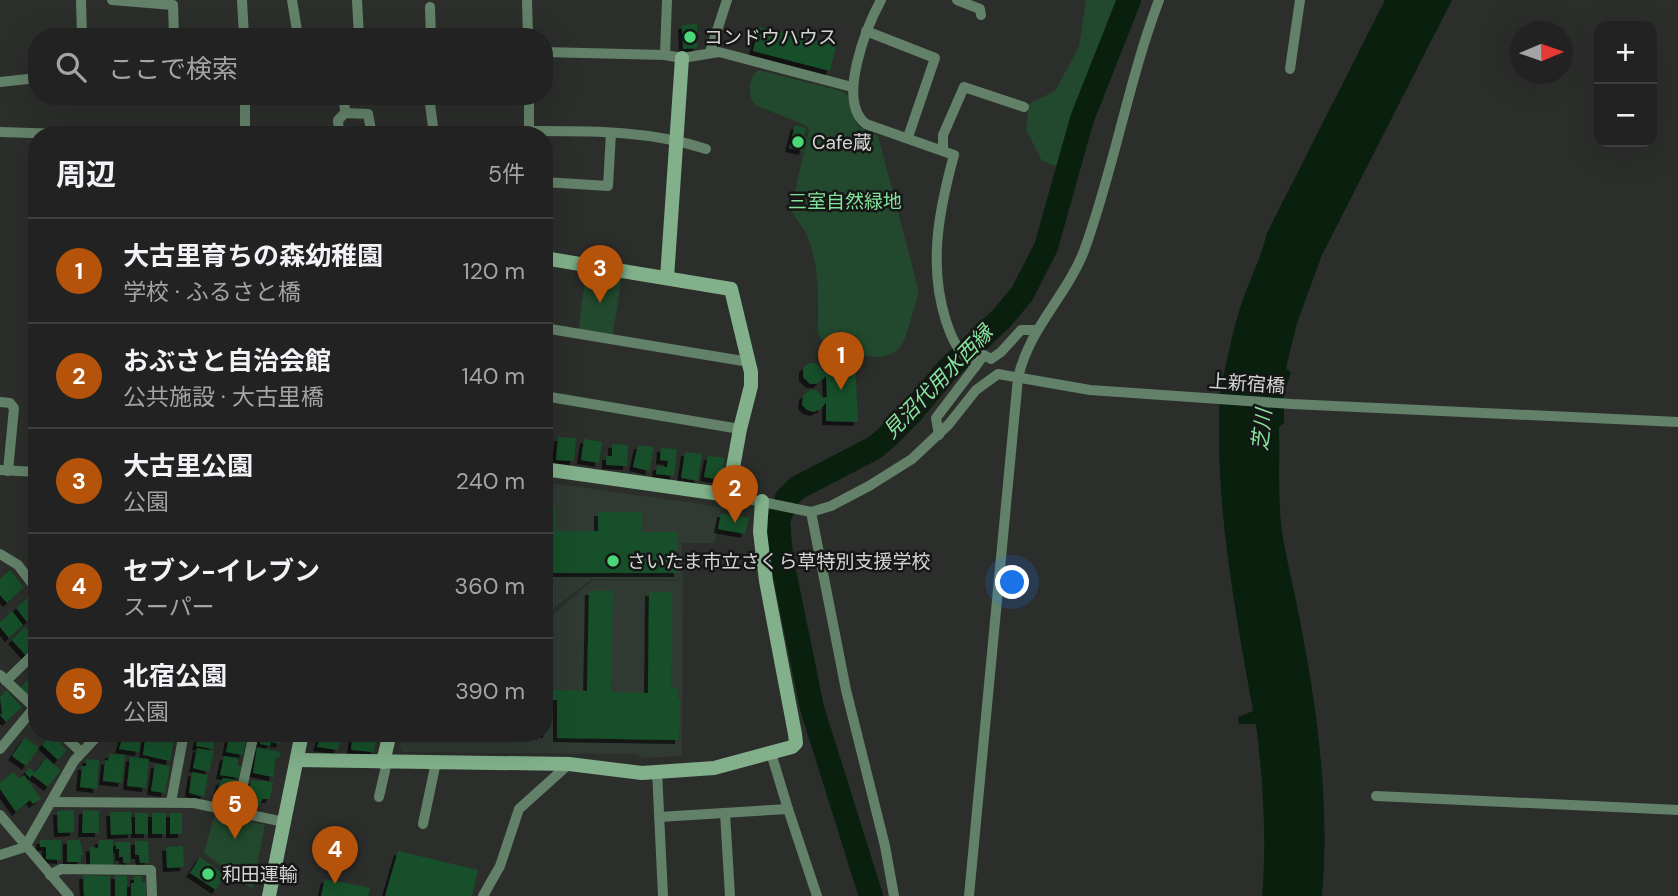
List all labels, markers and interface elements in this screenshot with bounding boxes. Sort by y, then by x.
north arrow [1510,21,1573,84]
map controls [1594,21,1657,147]
button: + [1594,21,1657,84]
place label: コンドウハウス [704,25,837,50]
search box [28,28,553,105]
marker: コンドウハウス [682,29,698,45]
icon: search [52,48,90,86]
text: ここで検索 [108,52,238,86]
button: − [1594,84,1657,147]
place label: Cafe蔵 [812,130,872,155]
marker: Cafe蔵 [790,134,806,150]
text: 周辺 [56,155,116,194]
text: 5件 [488,159,525,189]
park label: 三室自然緑地 [788,189,902,214]
text: 大古里育ちの森幼稚園 [123,239,383,273]
pin: 3 [577,245,623,303]
text: 1 [75,256,83,286]
text: 120 m [462,256,525,286]
text: 学校 · ふるさと橋 [123,277,301,307]
water label: 見沼代用水西縁 [877,318,1001,445]
pin: 1 [818,332,864,390]
text: おぶさと自治会館 [123,344,331,378]
text: 2 [72,361,86,391]
text: 140 m [462,361,525,391]
street label: 上新宿橋 [1208,368,1286,399]
text: 公共施設 · 大古里橋 [123,382,324,412]
water label: 芝川 [1246,406,1278,452]
text: 大古里公園 [123,449,253,483]
pin: 2 [712,465,758,523]
text: 3 [72,466,86,496]
text: 240 m [456,466,525,496]
text: 公園 [123,487,169,517]
place label: さいたま市立さくら草特別支援学校 [627,549,930,574]
marker: さいたま市立さくら草特別支援学校 [605,553,621,569]
text: セブン-イレブン [123,554,320,588]
your location [995,565,1029,599]
text: 4 [72,571,86,601]
text: 360 m [455,571,525,601]
text: スーパー [123,592,215,622]
text: 北宿公園 [123,659,227,693]
text: 5 [72,676,86,706]
text: 390 m [455,676,525,706]
text: 公園 [123,697,169,727]
pin: 5 [212,781,258,839]
pin: 4 [312,826,358,884]
place label: 和田運輸 [222,862,298,887]
marker: 和田運輸 [200,866,216,882]

